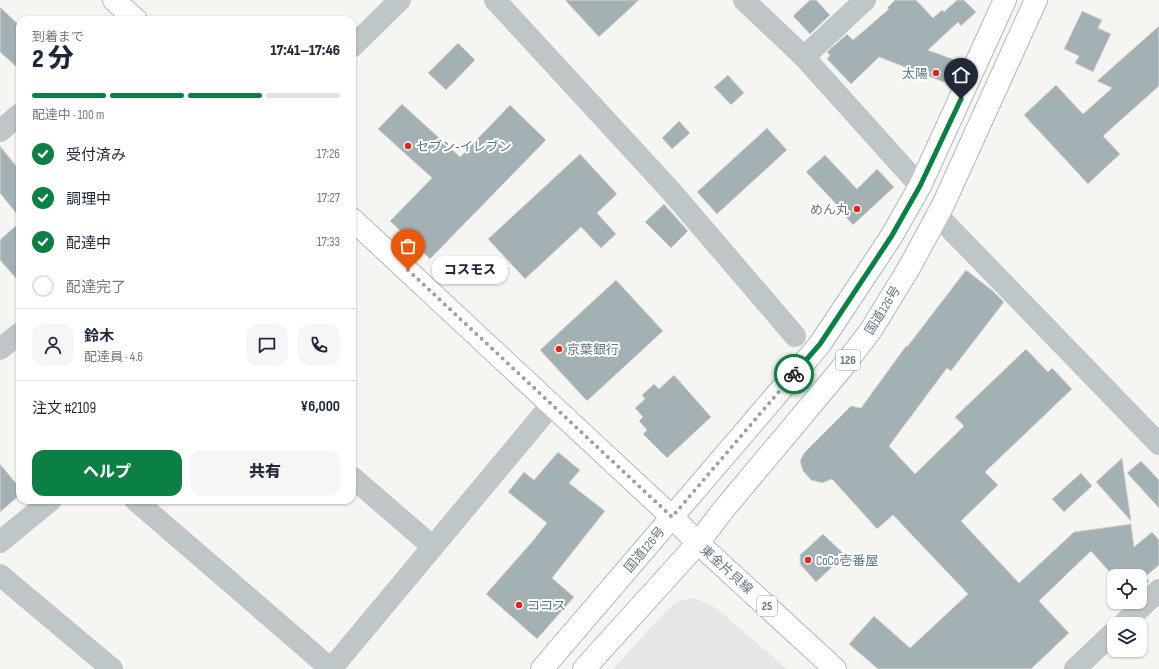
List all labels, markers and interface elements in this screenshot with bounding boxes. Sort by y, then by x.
text: 到着まで [32,29,84,45]
text: 17:41–17:46 [270,41,340,60]
text: 2 分 [32,44,74,75]
pin [944,58,978,99]
icon: home [950,64,972,86]
place label: 太陽 [902,66,928,82]
marker: 太陽 [931,68,941,78]
text: 配達中 · 100 m [32,107,104,123]
place label: セブン-イレブン [416,139,512,155]
marker: セブン-イレブン [403,141,413,151]
icon: check [32,143,54,165]
text: 受付済み [66,146,126,165]
text: 17:26 [317,146,340,162]
icon: check [32,187,54,209]
text: 調理中 [66,190,111,209]
text: 17:27 [317,190,340,206]
place label: めん丸 [810,202,849,218]
marker: めん丸 [852,204,862,214]
pin [391,229,425,270]
icon: check [32,231,54,253]
text: 配達中 [66,234,111,253]
text: 17:33 [317,234,340,250]
icon: bag [397,235,419,257]
callout: コスモス [432,256,508,284]
text: コスモス [444,262,496,278]
text: 配達完了 [66,278,126,297]
street label: 国道126号 [862,283,904,338]
button: person [32,324,74,366]
button: chat [246,324,288,366]
button: phone [298,324,340,366]
text: 鈴木 [84,327,114,346]
place label: 京葉銀行 [567,342,619,358]
marker: 京葉銀行 [554,344,564,354]
text: 配達員 · 4.6 [84,349,143,365]
road number: 126 [836,350,860,370]
courier [774,354,814,394]
icon: bike [783,363,805,385]
text: ¥6,000 [301,397,340,416]
text: 注文 #2109 [32,399,96,418]
button: ヘルプ [32,450,182,496]
button: 共有 [190,450,340,496]
street label: 国道126号 [621,524,668,576]
street label: 東金片貝線 [697,542,756,597]
place label: CoCo壱番屋 [816,553,878,569]
marker: CoCo壱番屋 [803,555,813,565]
map controls [1107,569,1147,657]
button: locate [1107,569,1147,609]
road number: 25 [757,596,777,616]
place label: ココス [527,598,566,614]
marker: ココス [514,600,524,610]
button: layers [1107,617,1147,657]

